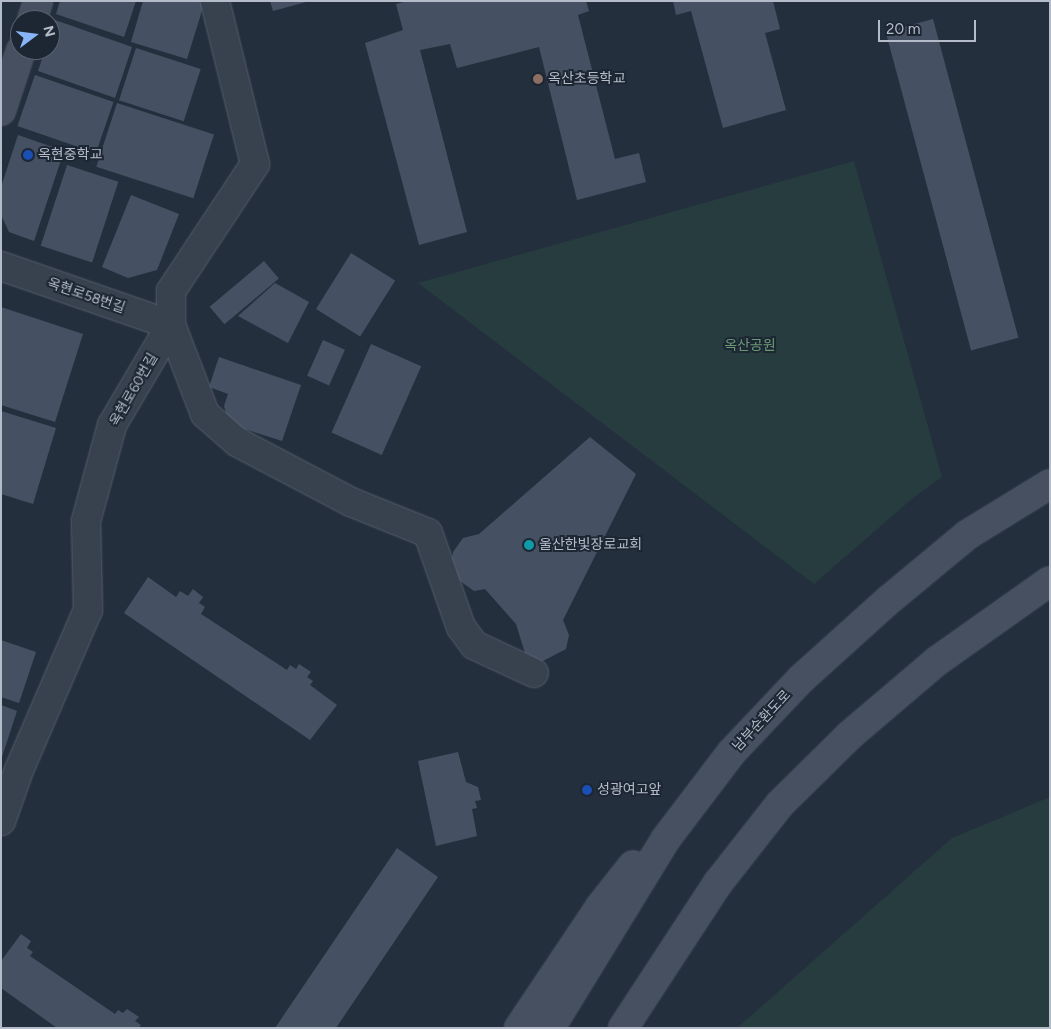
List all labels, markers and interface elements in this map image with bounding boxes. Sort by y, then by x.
north arrow [10,10,60,60]
scale bar [881,10,978,42]
text: 20 m [886,20,920,38]
text: N [39,24,59,39]
place label: 옥산초등학교 [548,71,625,87]
marker: 옥산초등학교 [532,73,544,85]
place label: 옥현중학교 [38,147,102,163]
marker: 옥현중학교 [22,149,34,161]
street label: 옥현로58번길 [45,275,127,317]
park label: 옥산공원 [724,338,776,354]
street label: 옥현로60번길 [106,351,162,429]
place label: 울산한빛장로교회 [539,537,642,553]
marker: 울산한빛장로교회 [523,539,535,551]
street label: 남부순환도로 [730,687,794,755]
place label: 성광여고앞 [597,782,661,798]
marker: 성광여고앞 [581,784,593,796]

